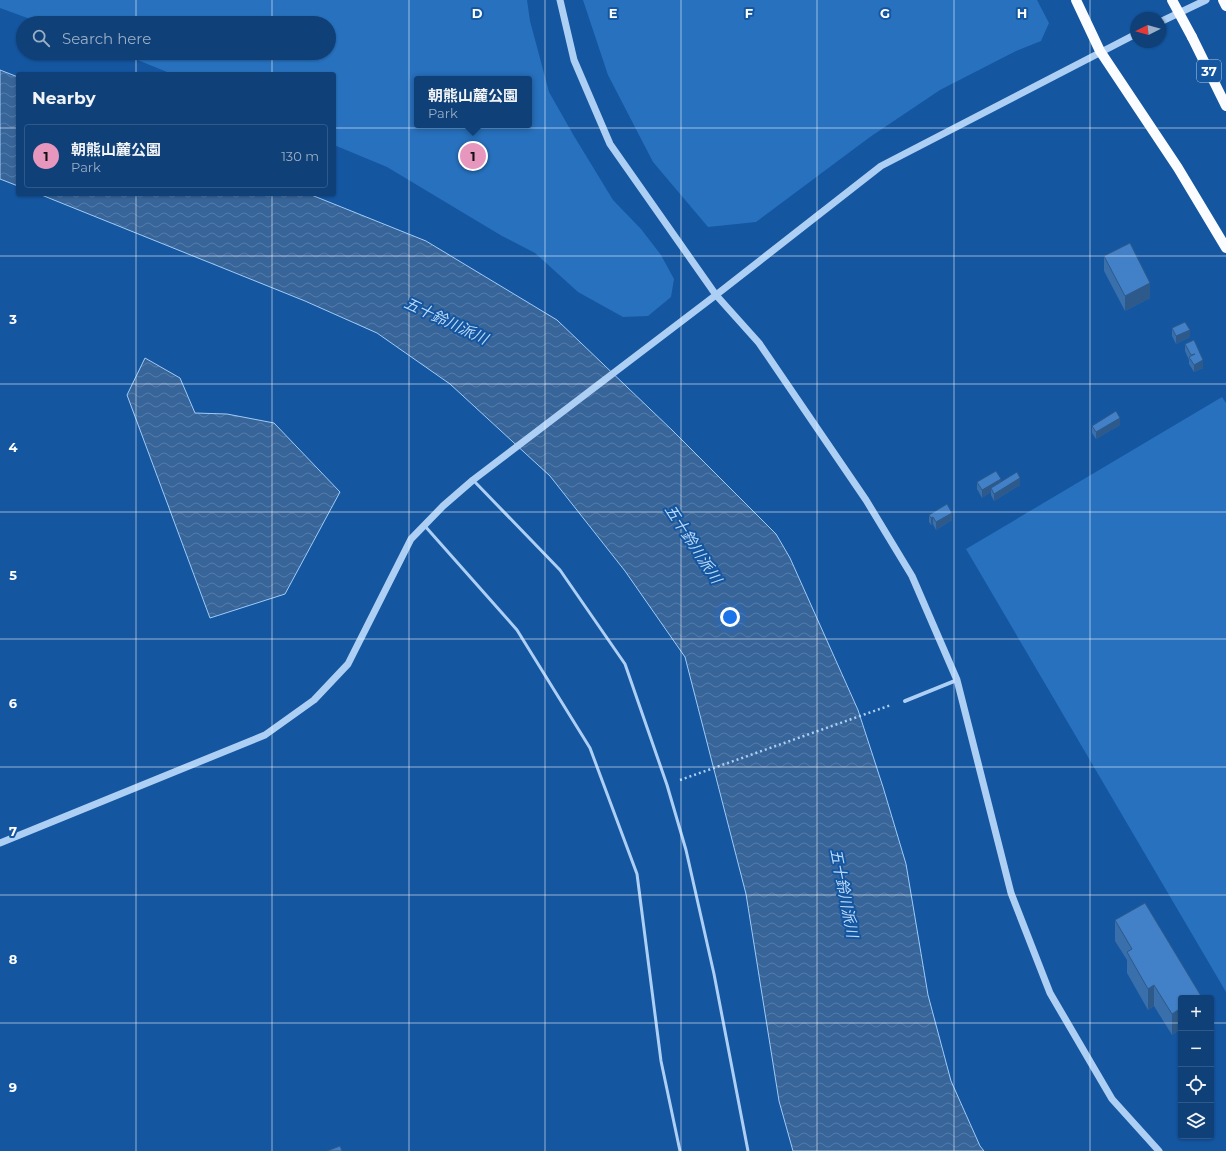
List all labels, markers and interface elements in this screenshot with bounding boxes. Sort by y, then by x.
text: D [472,5,483,21]
text: E [609,5,618,21]
text: F [745,5,753,21]
text: G [880,5,890,21]
text: H [1017,5,1027,21]
north arrow [1130,12,1166,48]
search box [16,16,336,60]
icon: search [30,27,52,49]
text: Search here [62,29,151,48]
road number: 37 [1197,60,1221,82]
popup [414,76,532,128]
text: 朝熊山麓公園 [428,86,518,105]
text: Nearby [32,88,96,108]
text: Park [428,105,458,121]
text: 朝熊山麓公園 [71,140,161,159]
pin: 1 [460,141,486,171]
text: 1 [43,148,49,164]
text: 130 m [281,148,319,164]
text: Park [71,159,101,175]
water label: 五十鈴川派川 [401,293,493,349]
text: 3 [8,311,17,327]
text: 4 [9,439,18,455]
water label: 五十鈴川派川 [661,501,727,588]
text: 5 [9,567,17,583]
your location [720,607,740,627]
text: 6 [9,695,18,711]
text: 7 [9,823,17,839]
water label: 五十鈴川派川 [827,847,863,941]
text: 8 [9,951,18,967]
map controls [1178,995,1214,1139]
button: + [1178,995,1214,1031]
button: − [1178,1031,1214,1067]
button: locate [1178,1067,1214,1103]
text: 9 [9,1079,17,1095]
button: layers [1178,1103,1214,1139]

